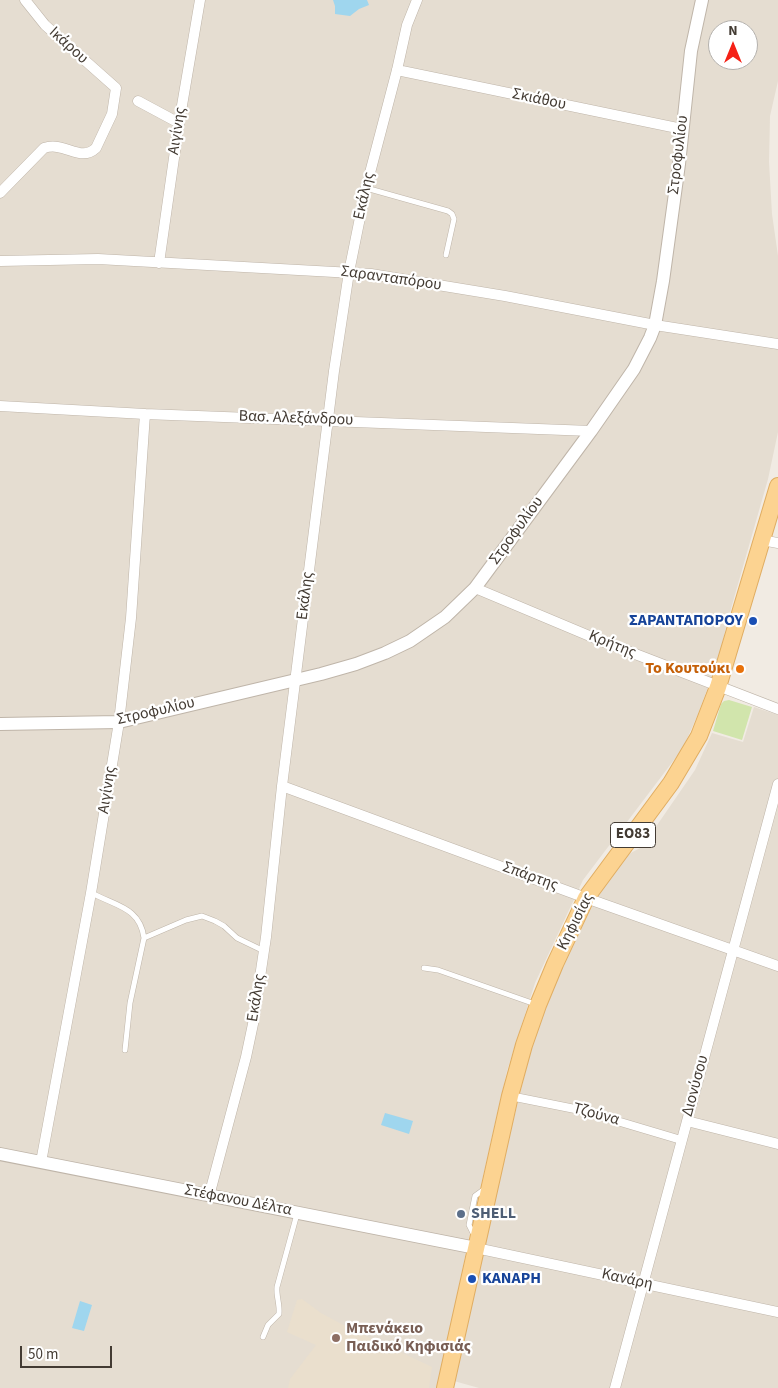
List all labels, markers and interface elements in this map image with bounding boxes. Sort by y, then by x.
north arrow [708,20,758,70]
text: N [728,21,738,41]
street label: Ικάρου [44,23,92,69]
street label: Σκιάθου [510,85,568,115]
street label: Αιγίνης [165,106,191,156]
street label: Στροφυλίου [665,114,693,196]
street label: Εκάλης [350,170,380,222]
street label: Σαρανταπόρου [339,262,443,296]
street label: Βασ. Αλεξάνδρου [238,407,354,431]
street label: Στροφυλίου [486,493,548,569]
street label: Εκάλης [294,571,318,621]
place label: ΣΑΡΑΝΤΑΠΟΡΟΥ [629,611,743,631]
marker: ΣΑΡΑΝΤΑΠΟΡΟΥ [747,615,759,627]
street label: Κρήτης [585,627,639,663]
place label: Το Κουτούκι [645,659,730,679]
marker: Το Κουτούκι [734,663,746,675]
street label: Στροφυλίου [115,694,197,730]
street label: Αιγίνης [95,765,121,815]
road number: ΕΟ83 [610,822,656,848]
street label: Σπάρτης [500,858,560,896]
street label: Κηφισίας [553,890,599,954]
street label: Εκάλης [244,973,270,1023]
street label: Διονύσου [679,1053,713,1119]
street label: Τζούνα [571,1100,621,1130]
street label: Στέφανου Δέλτα [183,1181,293,1221]
place label: SHELL [471,1204,516,1224]
marker: SHELL [455,1208,467,1220]
street label: Κανάρη [600,1265,654,1295]
place label: ΚΑΝΑΡΗ [482,1269,541,1289]
marker: ΚΑΝΑΡΗ [466,1273,478,1285]
place label: Μπενάκειο Παιδικό Κηφισιάς [346,1319,471,1357]
marker: Μπενάκειο Παιδικό Κηφισιάς [330,1332,342,1344]
scale bar [22,1336,115,1368]
text: 50 m [28,1344,58,1365]

